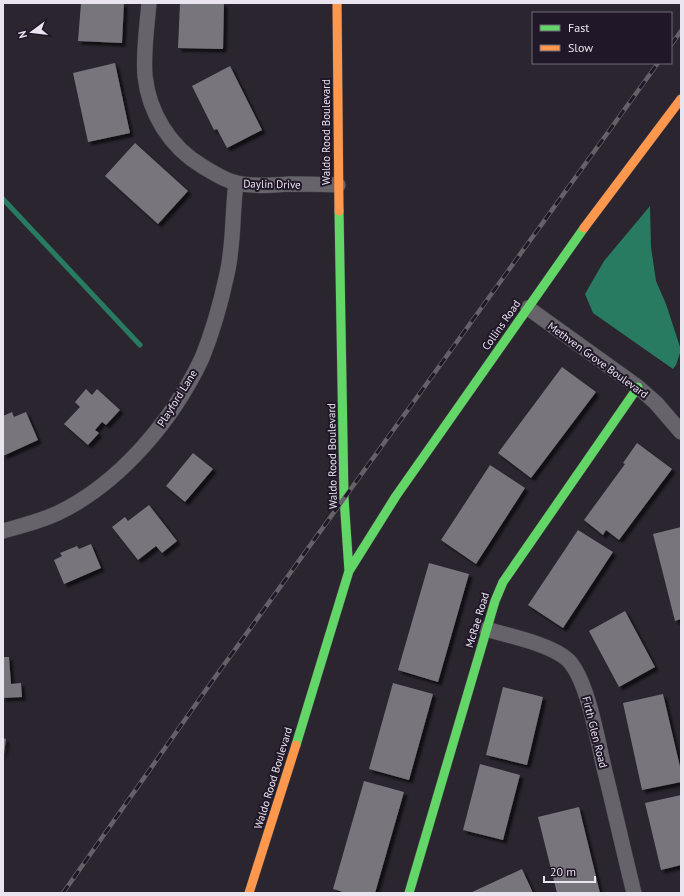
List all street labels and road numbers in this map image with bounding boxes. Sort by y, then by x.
street label: Waldo Rood Boulevard [319,79,333,185]
street label: Daylin Drive [243,176,301,192]
street label: Collins Road [479,297,523,353]
street label: Methven Grove Boulevard [545,319,651,401]
street label: Playford Lane [154,367,200,429]
street label: Waldo Rood Boulevard [324,403,340,509]
street label: McRae Road [462,590,492,649]
street label: Firth Glen Road [579,695,611,769]
street label: Waldo Rood Boulevard [251,725,295,831]

